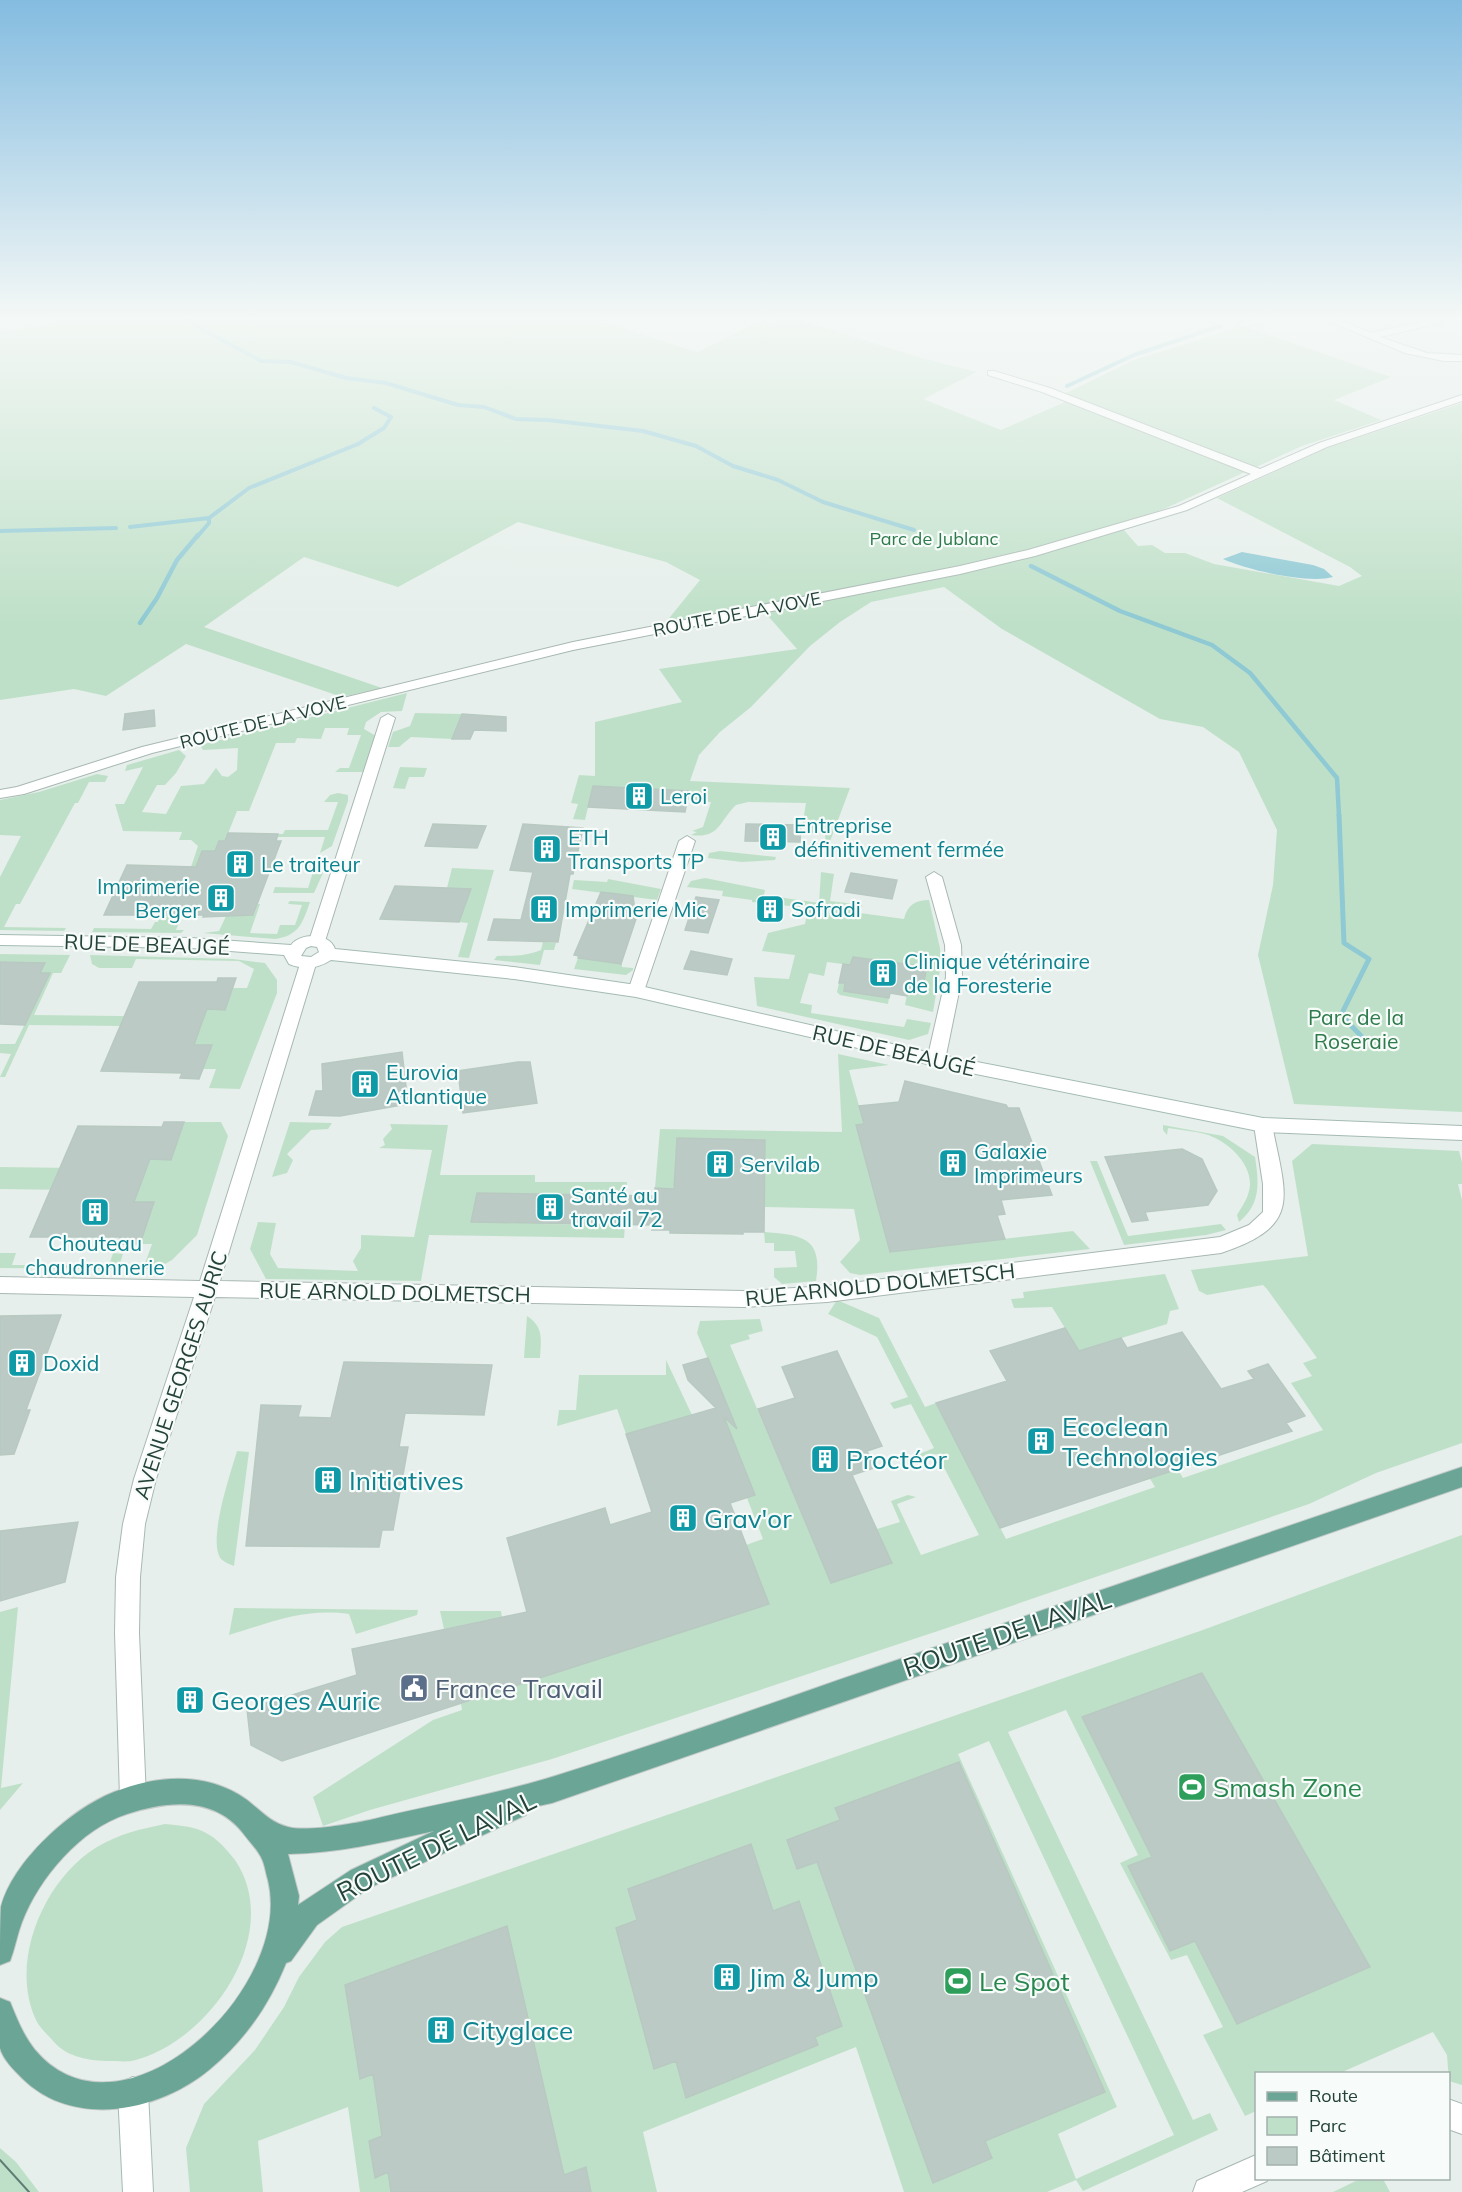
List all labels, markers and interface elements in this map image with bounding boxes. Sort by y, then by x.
park label: Parc de Jublanc [869,527,999,550]
street label: ROUTE DE LA VOVE [651,586,823,642]
street label: ROUTE DE LA VOVE [177,690,349,754]
building icon: Leroi [623,780,655,812]
place label: Leroi [660,783,707,809]
place label: Entreprise définitivement fermée [794,812,1004,862]
building icon: Entreprise définitivement fermée [757,821,789,853]
place label: ETH Transports TP [568,824,704,874]
building icon: ETH Transports TP [531,833,563,865]
building icon: Le traiteur [224,848,256,880]
place label: Le traiteur [261,851,360,877]
place label: Imprimerie Berger [97,873,200,923]
building icon: Imprimerie Berger [205,882,237,914]
building icon: Imprimerie Mic [528,893,560,925]
building icon: Sofradi [754,893,786,925]
place label: Imprimerie Mic [565,896,707,922]
place label: Sofradi [791,896,861,922]
street label: RUE DE BEAUGÉ [64,928,230,960]
place label: Clinique vétérinaire de la Foresterie [904,948,1090,998]
building icon: Clinique vétérinaire de la Foresterie [867,957,899,989]
park label: Parc de la Roseraie [1308,1004,1404,1054]
street label: RUE DE BEAUGÉ [810,1019,978,1081]
place label: Eurovia Atlantique [386,1059,487,1109]
building icon: Eurovia Atlantique [349,1068,381,1100]
place label: Galaxie Imprimeurs [974,1138,1083,1188]
building icon: Galaxie Imprimeurs [937,1147,969,1179]
building icon: Servilab [704,1148,736,1180]
place label: Servilab [741,1151,820,1177]
place label: Santé au travail 72 [571,1182,663,1232]
building icon: Santé au travail 72 [534,1191,566,1223]
building icon: Chouteau chaudronnerie [79,1196,111,1228]
place label: Chouteau chaudronnerie [25,1230,165,1280]
street label: AVENUE GEORGES AURIC [128,1248,232,1502]
street label: RUE ARNOLD DOLMETSCH [744,1257,1016,1311]
street label: RUE ARNOLD DOLMETSCH [259,1277,531,1307]
building icon: Doxid [6,1347,38,1379]
place label: Doxid [43,1350,99,1376]
place label: Ecoclean Technologies [1062,1410,1218,1473]
building icon: Ecoclean Technologies [1025,1425,1057,1457]
building icon: Proctéor [809,1443,841,1475]
place label: Proctéor [846,1443,948,1476]
building icon: Initiatives [312,1464,344,1496]
place label: Initiatives [349,1464,464,1497]
building icon: Grav'or [667,1502,699,1534]
place label: Grav'or [704,1502,792,1535]
street label: ROUTE DE LAVAL [899,1582,1115,1684]
public building icon: France Travail [398,1672,430,1704]
place label: France Travail [435,1672,603,1705]
building icon: Georges Auric [174,1684,206,1716]
place label: Georges Auric [211,1684,380,1717]
sports icon: Smash Zone [1176,1771,1208,1803]
place label: Smash Zone [1213,1771,1362,1804]
street label: ROUTE DE LAVAL [331,1783,541,1909]
building icon: Jim & Jump [711,1961,743,1993]
place label: Jim & Jump [748,1961,879,1994]
sports icon: Le Spot [942,1965,974,1997]
place label: Le Spot [979,1965,1070,1998]
building icon: Cityglace [425,2014,457,2046]
place label: Cityglace [462,2014,573,2047]
legend [1255,2072,1450,2180]
text: Route [1309,2084,1358,2107]
text: Parc [1309,2114,1347,2137]
text: Bâtiment [1309,2144,1385,2167]

